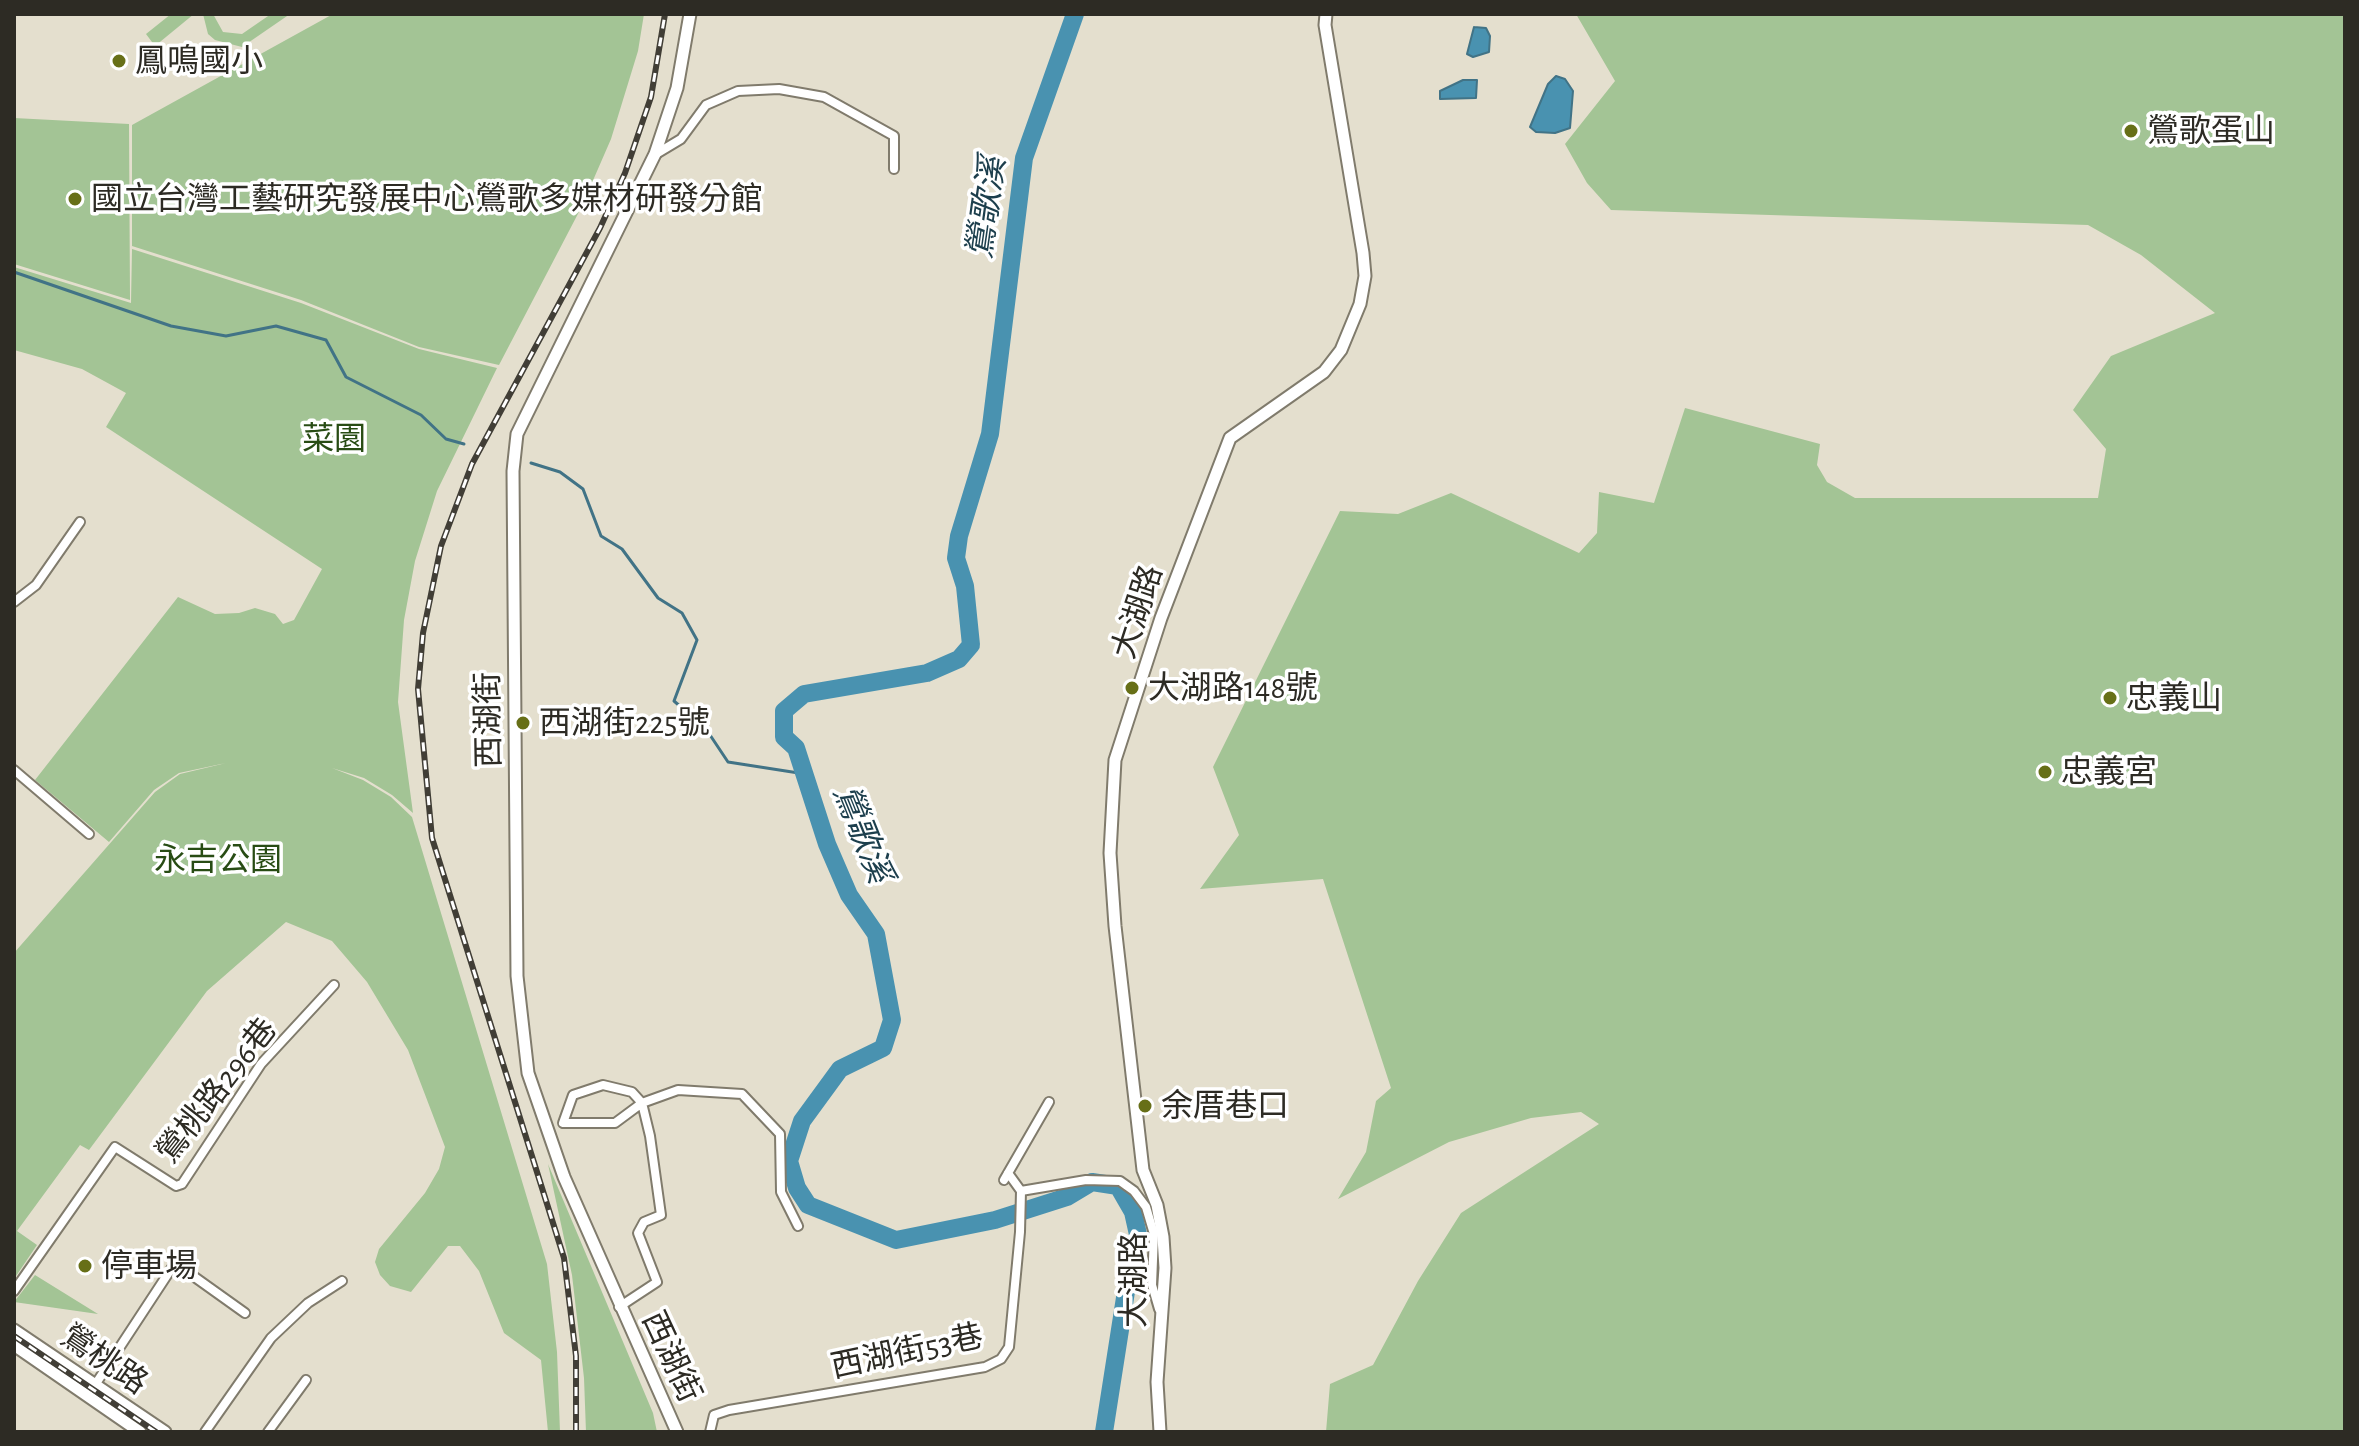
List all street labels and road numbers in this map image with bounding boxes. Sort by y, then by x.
street label: 大湖路 [1105,560,1171,664]
street label: 西湖街 [469,672,509,768]
street label: 鶯桃路296巷 [149,1011,285,1171]
street label: 大湖路 [1115,1232,1153,1328]
street label: 西湖街 [633,1305,709,1409]
street label: 鶯桃路 [53,1317,155,1403]
street label: 西湖街53巷 [827,1317,987,1387]

